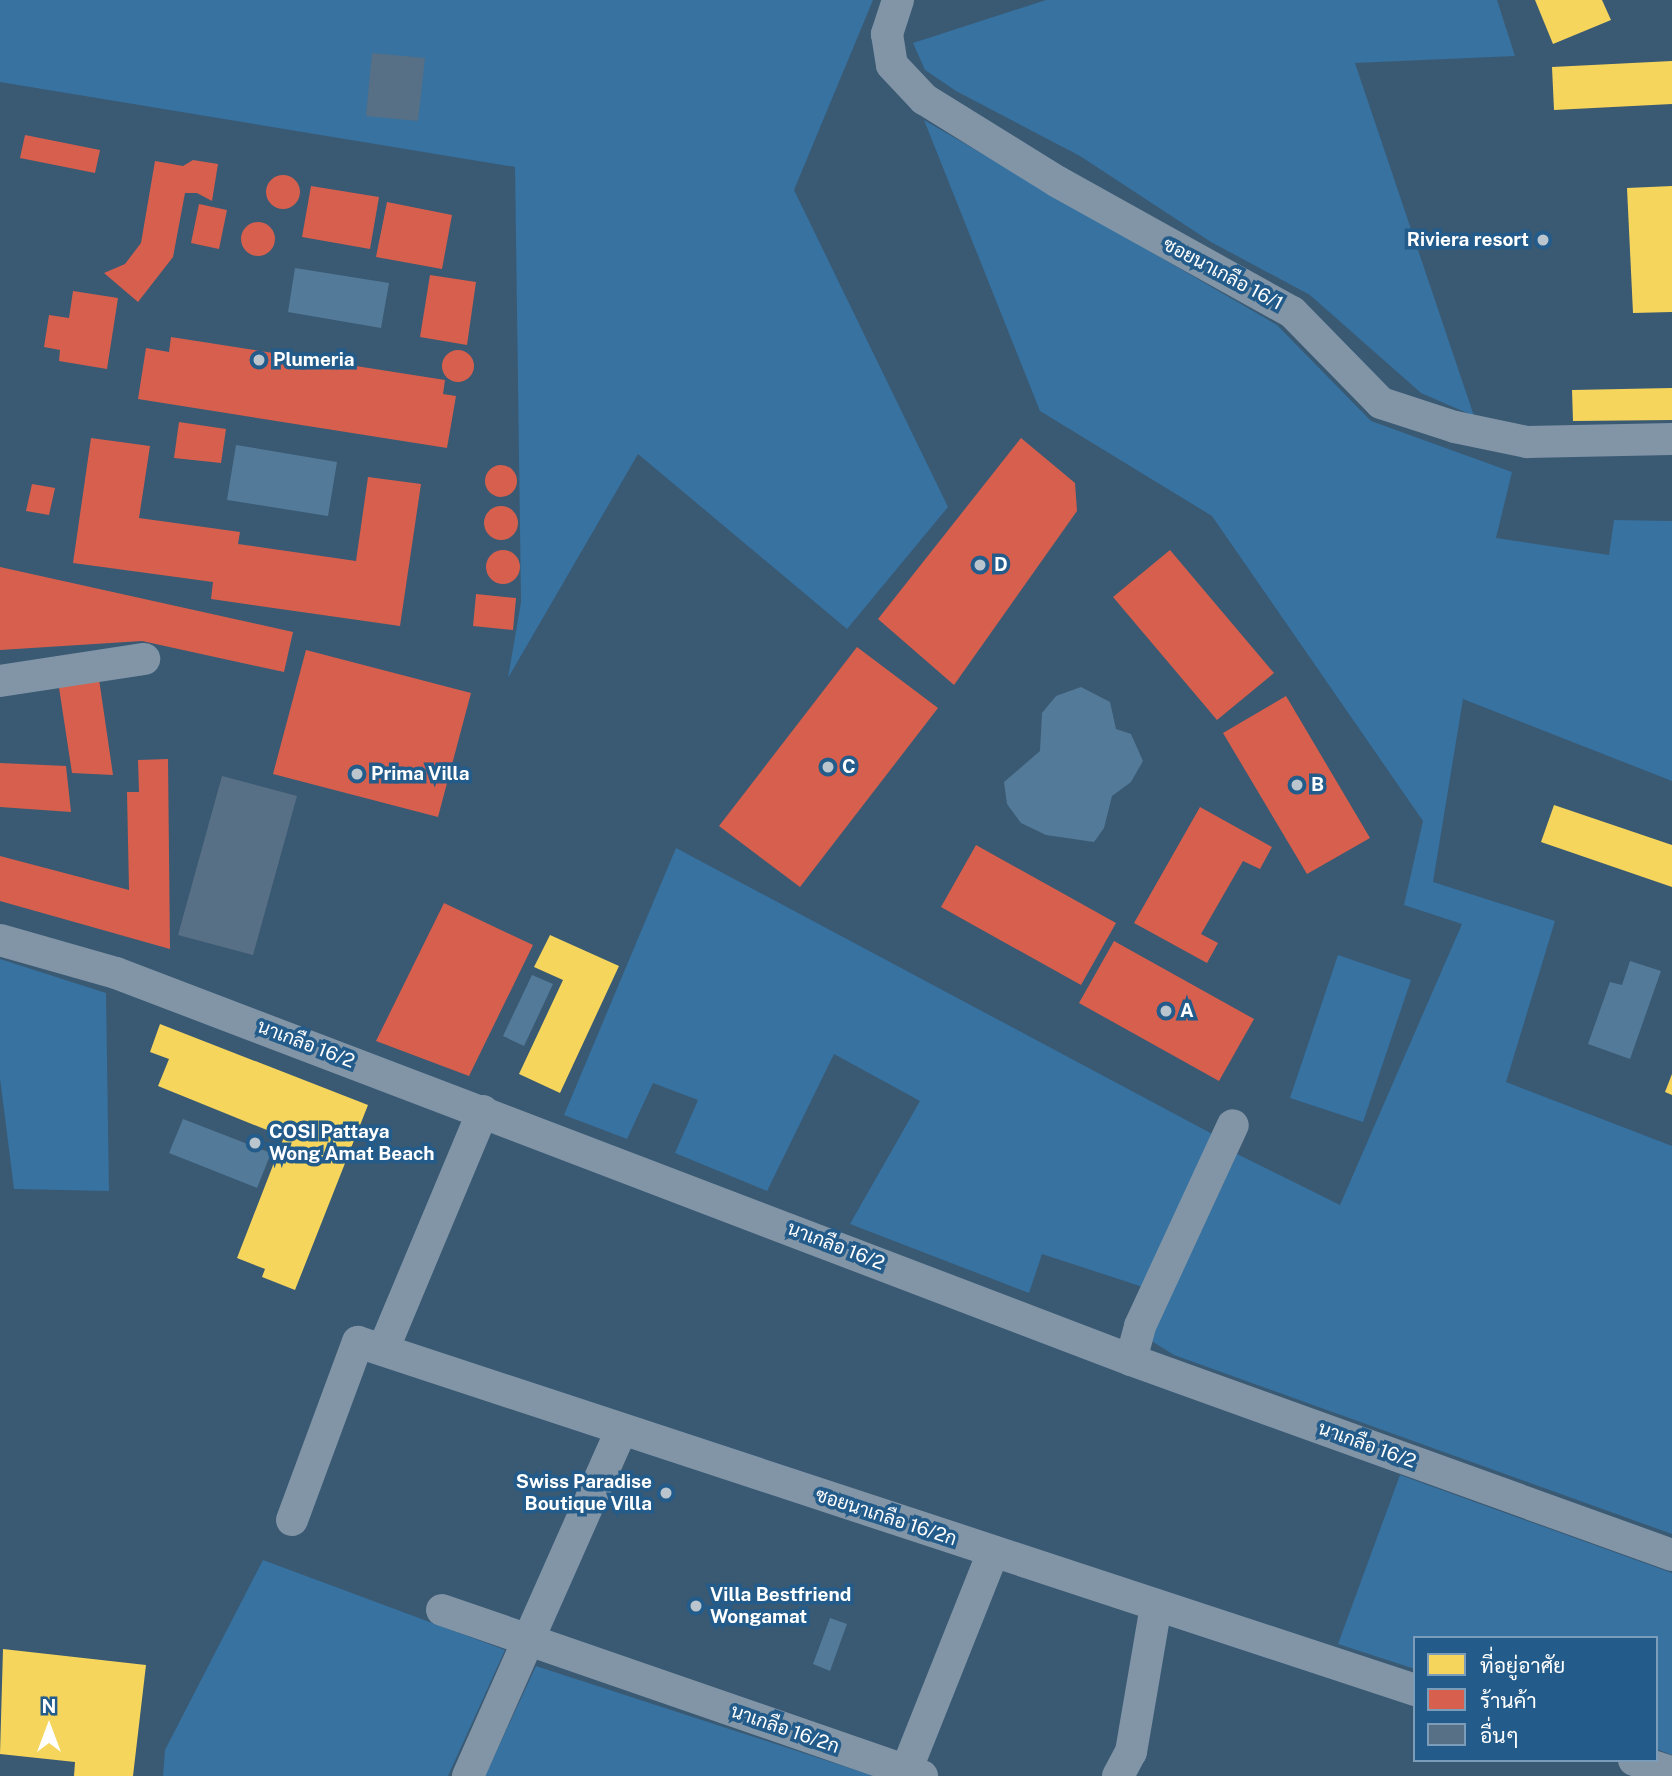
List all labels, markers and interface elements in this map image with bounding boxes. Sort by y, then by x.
place label: Riviera resort [1407,229,1529,251]
marker: Riviera resort [1535,232,1551,248]
street label: ซอยนาเกลือ 16/1 [1159,233,1287,315]
place label: Plumeria [273,349,354,371]
marker: Plumeria [251,352,267,368]
place label: D [994,554,1008,576]
marker: D [972,557,988,573]
place label: C [842,756,856,778]
marker: C [820,759,836,775]
place label: Prima Villa [371,763,470,785]
marker: Prima Villa [349,766,365,782]
place label: B [1311,774,1324,796]
marker: B [1289,777,1305,793]
place label: A [1180,1000,1194,1022]
marker: A [1158,1003,1174,1019]
street label: นาเกลือ 16/2 [254,1015,358,1073]
place label: COSI Pattaya Wong Amat Beach [269,1121,435,1165]
marker: COSI Pattaya Wong Amat Beach [247,1135,263,1151]
street label: นาเกลือ 16/2 [784,1217,888,1275]
street label: นาเกลือ 16/2 [1315,1417,1419,1473]
place label: Swiss Paradise Boutique Villa [516,1471,652,1515]
street label: ซอยนาเกลือ 16/2ก [813,1483,959,1551]
marker: Swiss Paradise Boutique Villa [658,1485,674,1501]
place label: Villa Bestfriend Wongamat [710,1584,851,1628]
marker: Villa Bestfriend Wongamat [688,1598,704,1614]
legend [1413,1636,1658,1762]
text: ที่อยู่อาศัย [1480,1653,1565,1678]
text: ร้านค้า [1480,1688,1537,1713]
north arrow [14,1692,84,1762]
text: N [42,1695,56,1717]
street label: นาเกลือ 16/2ก [728,1700,842,1758]
text: อื่นๆ [1480,1723,1519,1748]

